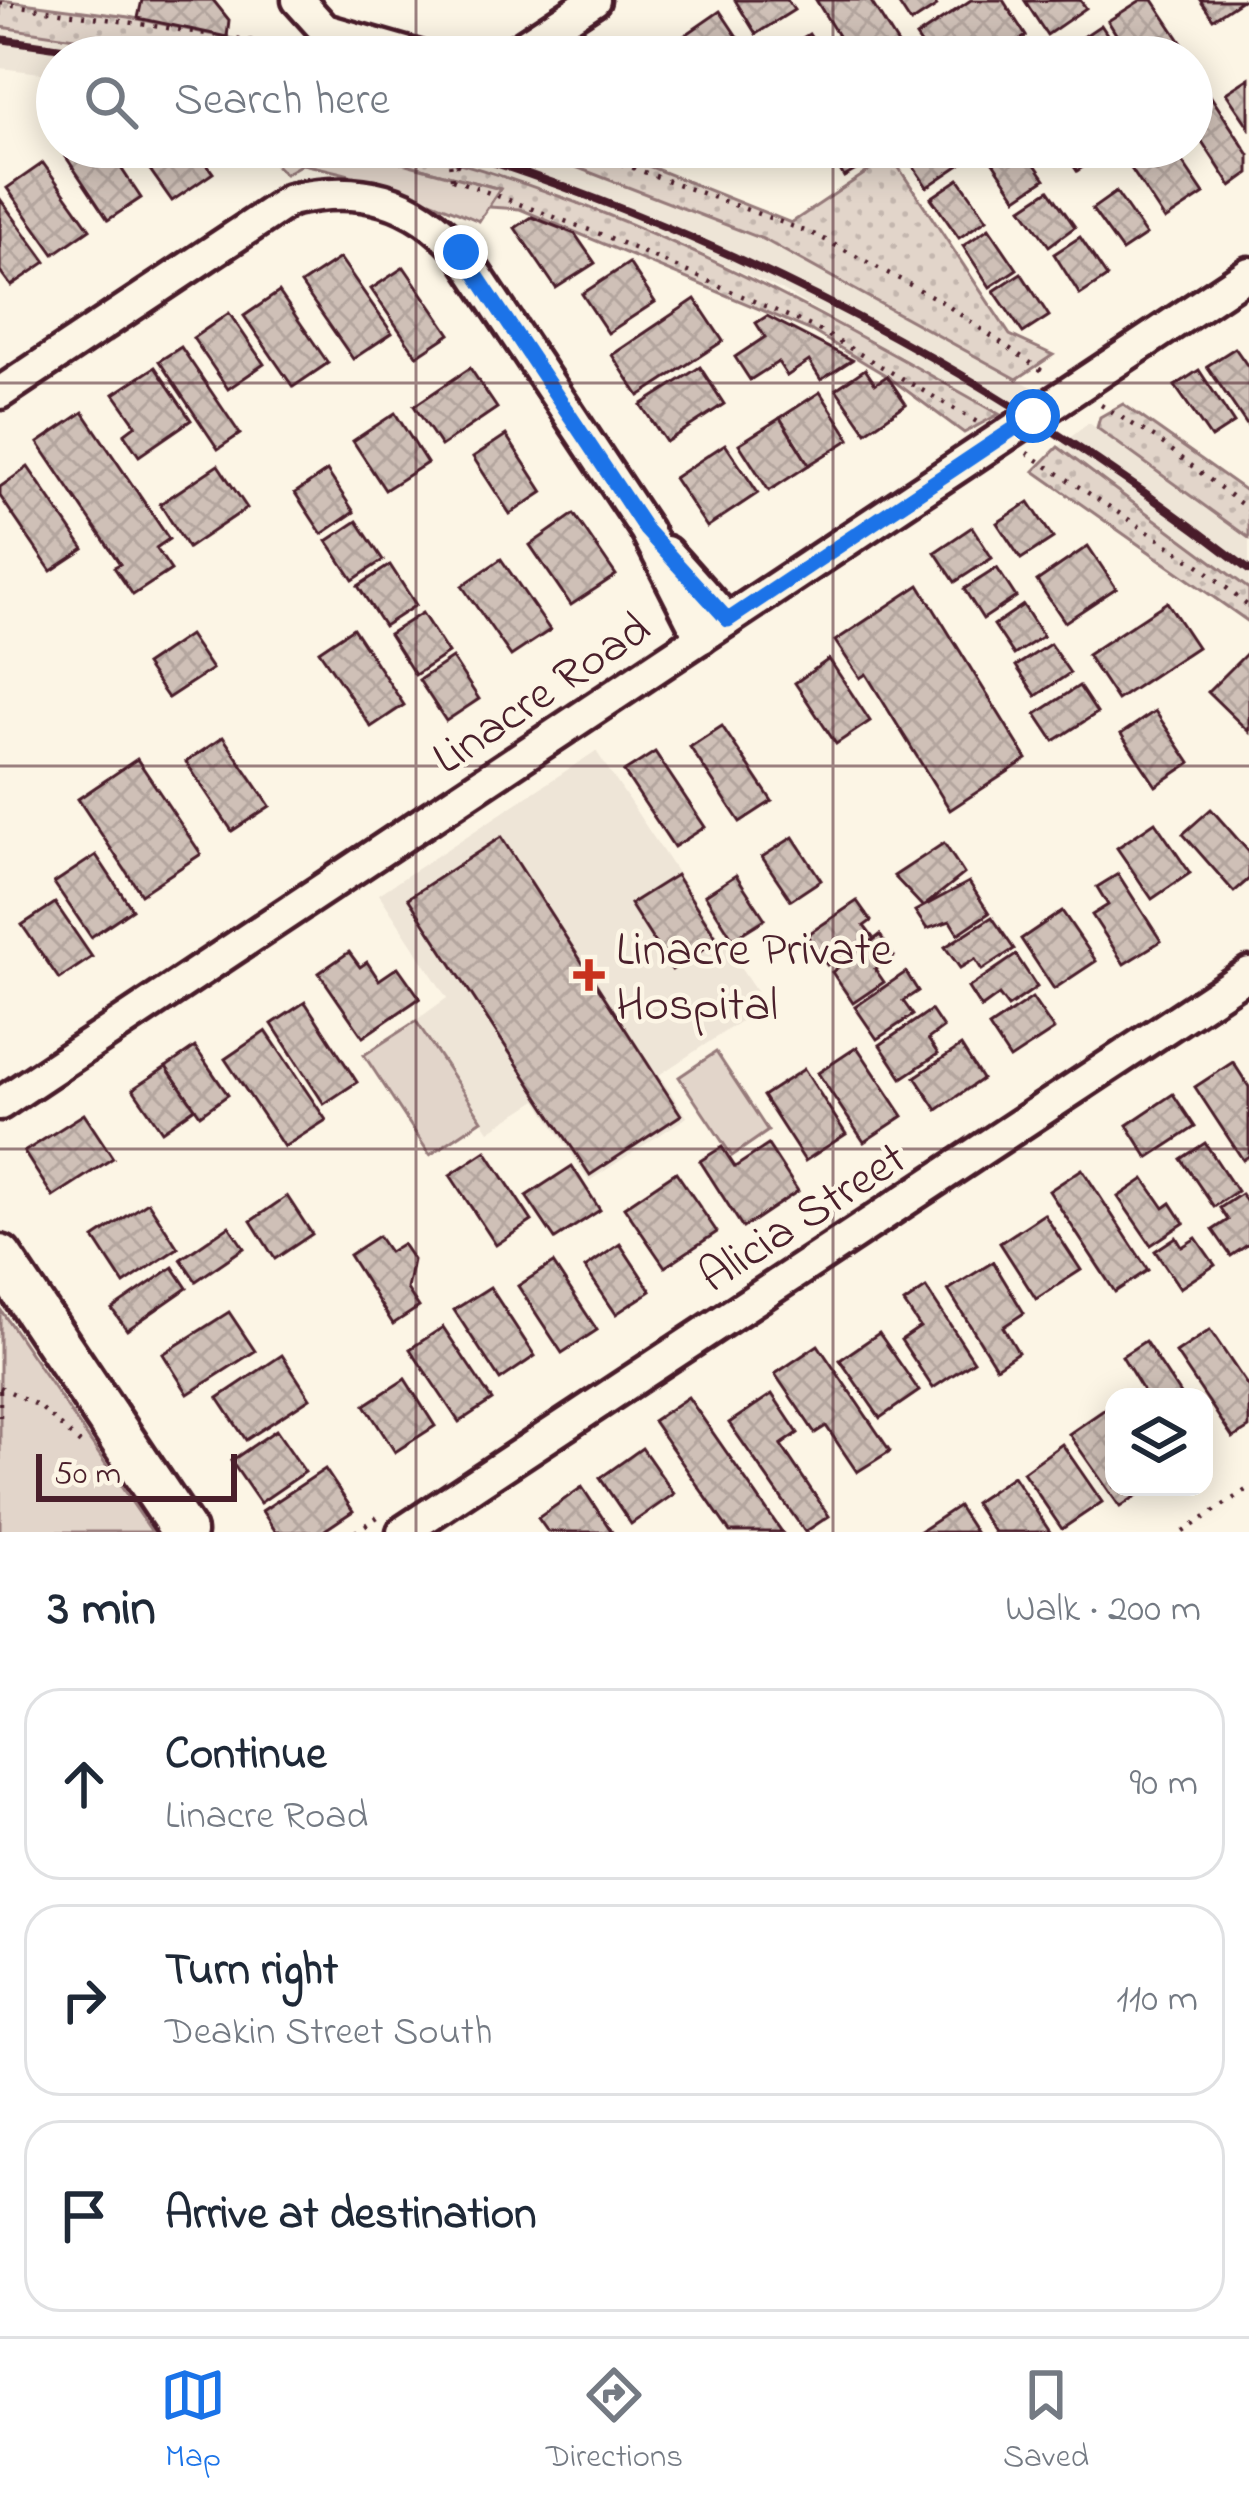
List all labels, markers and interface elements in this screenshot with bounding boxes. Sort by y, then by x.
search box [36,36,1213,168]
icon: search [78,69,144,135]
text: Search here [174,69,390,135]
route end [434,225,488,279]
route start [1006,389,1060,443]
street label: Linacre Road [420,596,666,794]
place label: Linacre Private Hospital [616,917,893,1042]
marker: Linacre Private Hospital [573,959,605,991]
street label: Alicia Street [686,1126,921,1313]
map controls [1105,1388,1213,1496]
button: layers [1105,1388,1213,1496]
scale bar [36,1448,237,1501]
text: 50 m [54,1451,121,1499]
text: 3 min [48,1573,156,1648]
text: Walk · 200 m [1005,1582,1201,1639]
text: Continue [165,1723,326,1789]
icon: ahead [51,1751,117,1817]
text: 90 m [1129,1756,1198,1813]
text: Linacre Road [165,1789,368,1846]
text: Turn right [165,1939,338,2005]
icon: right [51,1967,117,2033]
text: 110 m [1116,1972,1198,2029]
text: Deakin Street South [165,2005,492,2062]
icon: arrive [51,2183,117,2249]
text: Arrive at destination [165,2183,536,2249]
tab: Map [160,2362,226,2482]
tab: Directions [546,2362,683,2482]
tab: Saved [1003,2362,1089,2482]

